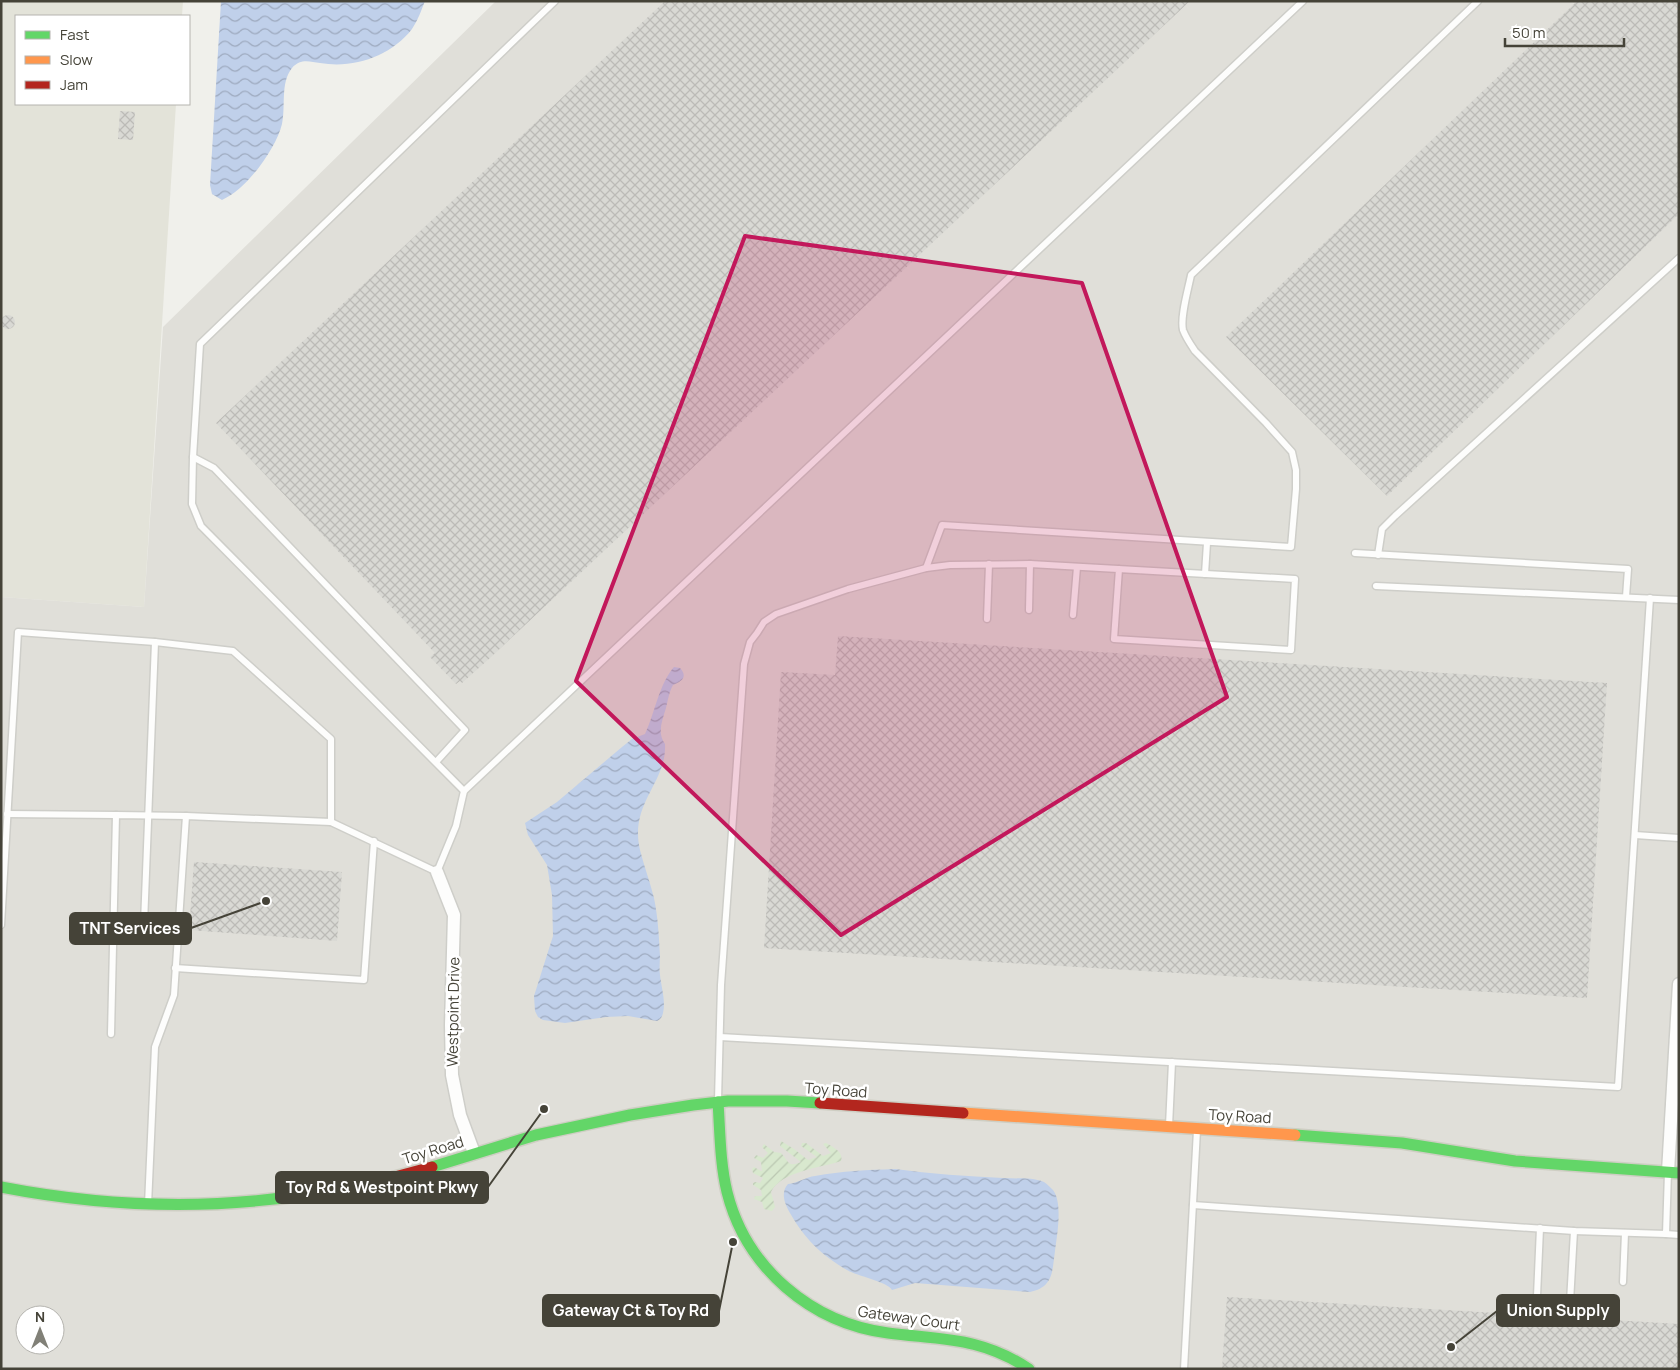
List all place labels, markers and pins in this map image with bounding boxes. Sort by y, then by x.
callout: TNT Services [70,913,191,944]
callout: Toy Rd & Westpoint Pkwy [276,1172,488,1203]
callout: Gateway Ct & Toy Rd [543,1295,719,1326]
callout: Union Supply [1497,1295,1619,1326]

